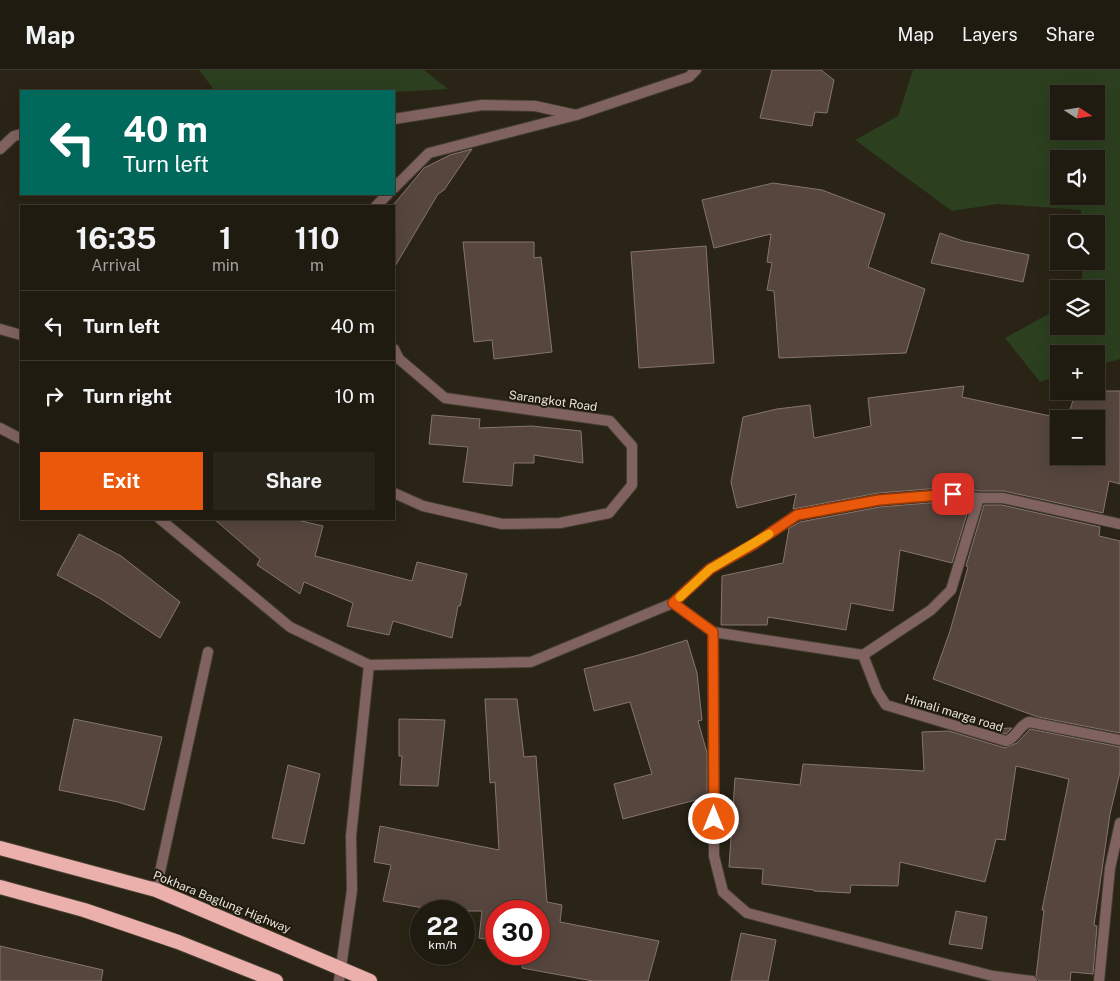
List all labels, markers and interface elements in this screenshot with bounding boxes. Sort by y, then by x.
text: Map [25,21,75,49]
text: Map [898,24,934,45]
text: Layers [962,24,1018,45]
text: Share [1046,24,1095,45]
north arrow [1050,85,1105,140]
map controls [1050,85,1105,465]
text: 40 m [123,109,208,150]
icon: left [40,110,105,175]
button: sound [1050,150,1105,205]
text: Turn left [123,151,209,177]
button: search [1050,215,1105,270]
text: 16:35 [75,220,156,256]
text: 1 [219,220,232,256]
text: 110 [295,220,340,256]
text: Arrival [91,256,141,275]
text: min [212,256,239,275]
text: m [310,256,324,275]
button: layers [1050,280,1105,335]
icon: left [40,312,68,340]
text: Turn left [83,315,160,337]
text: 40 m [330,315,375,337]
button: + [1050,345,1105,400]
icon: right [40,382,68,410]
text: Turn right [83,385,172,407]
text: 10 m [335,385,375,407]
street label: Sarangkot Road [508,388,598,414]
button: − [1050,410,1105,465]
button: Exit [40,452,203,510]
button: Share [213,452,375,510]
pin [932,473,974,515]
icon: arrive [939,480,967,508]
street label: Himali marga road [903,691,1005,735]
position arrow [687,792,739,844]
street label: Pokhara Baglung Highway [151,868,293,936]
speed limit sign: 30 [485,900,550,965]
text: 22 [427,911,458,941]
text: km/h [428,938,457,952]

